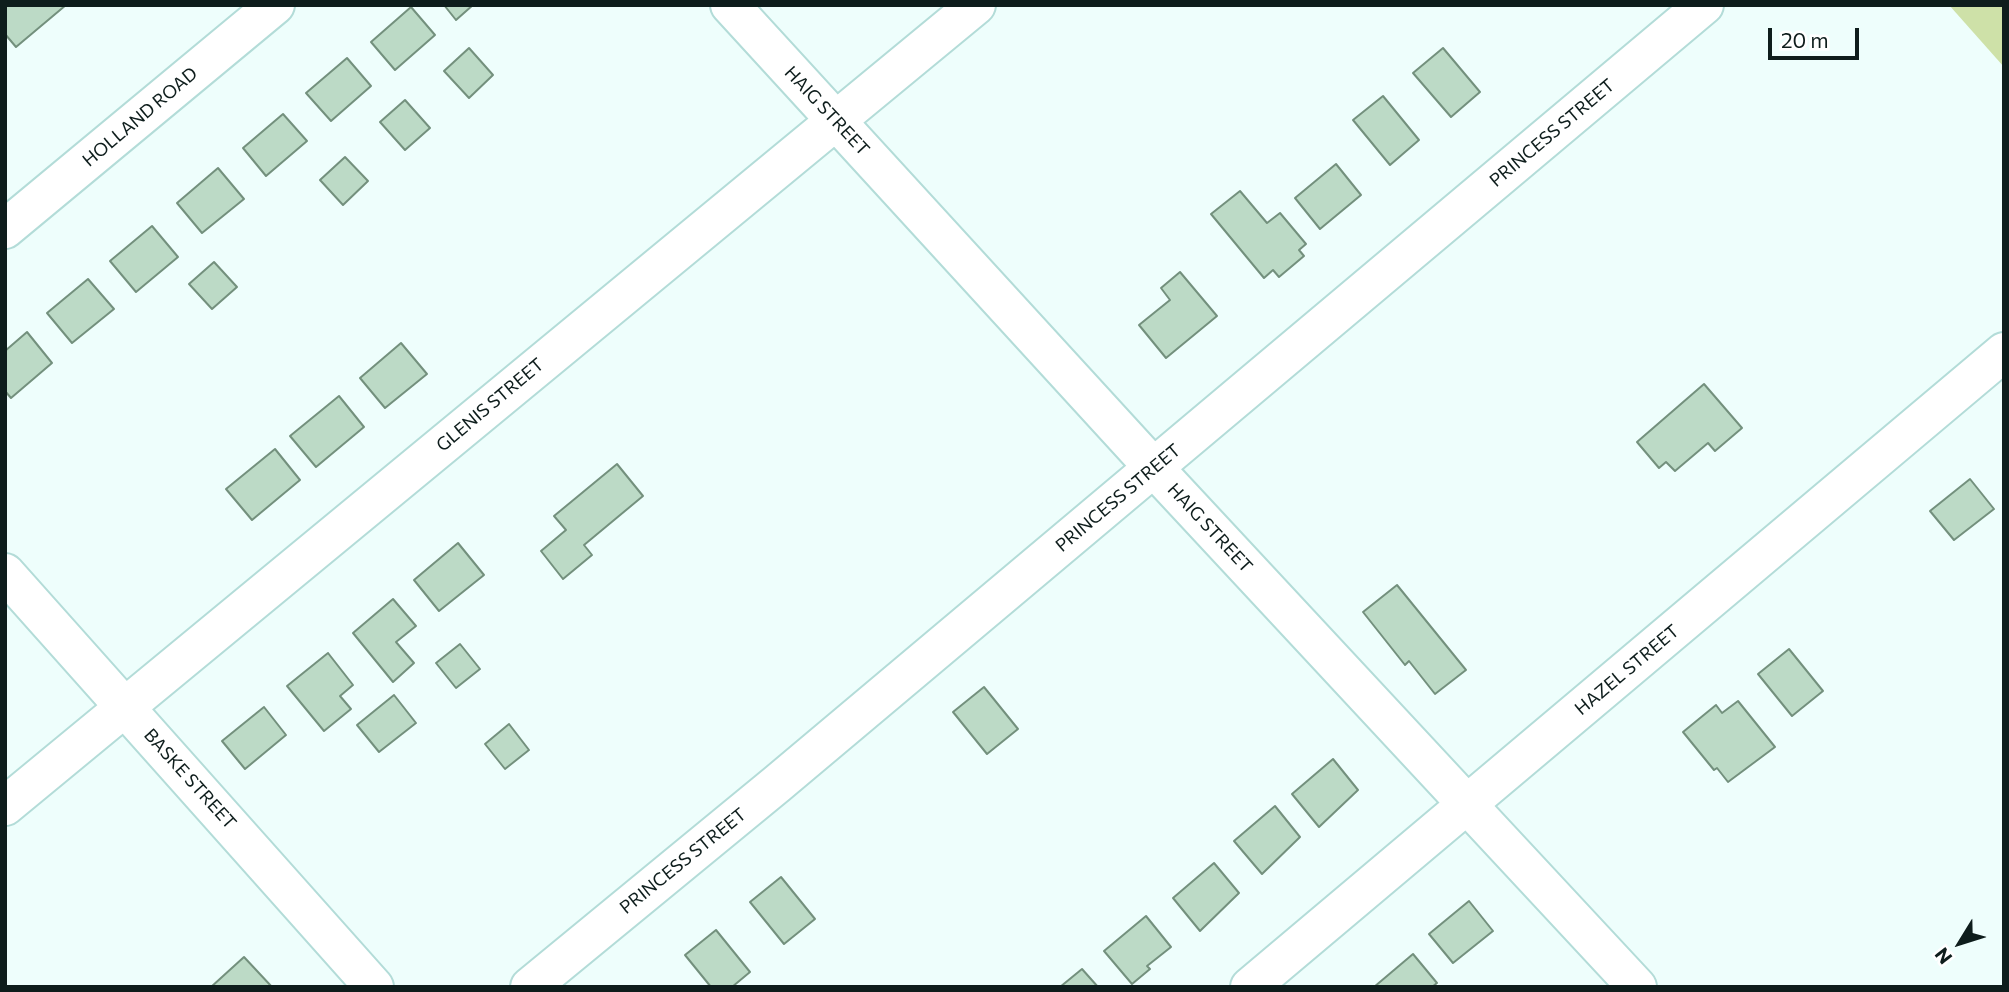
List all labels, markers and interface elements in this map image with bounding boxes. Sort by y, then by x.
scale bar [1771,14,1862,58]
text: 20 m [1781,27,1829,52]
street label: HAIG STREET [780,62,874,160]
street label: HOLLAND ROAD [78,63,202,171]
street label: PRINCESS STREET [1485,74,1619,192]
street label: GLENIS STREET [432,354,548,456]
street label: PRINCESS STREET [1051,439,1185,557]
street label: HAIG STREET [1163,479,1257,577]
street label: HAZEL STREET [1571,620,1683,720]
street label: BASKE STREET [139,724,241,834]
street label: PRINCESS STREET [615,803,751,919]
north arrow [1925,908,1995,978]
text: N [1930,944,1957,969]

